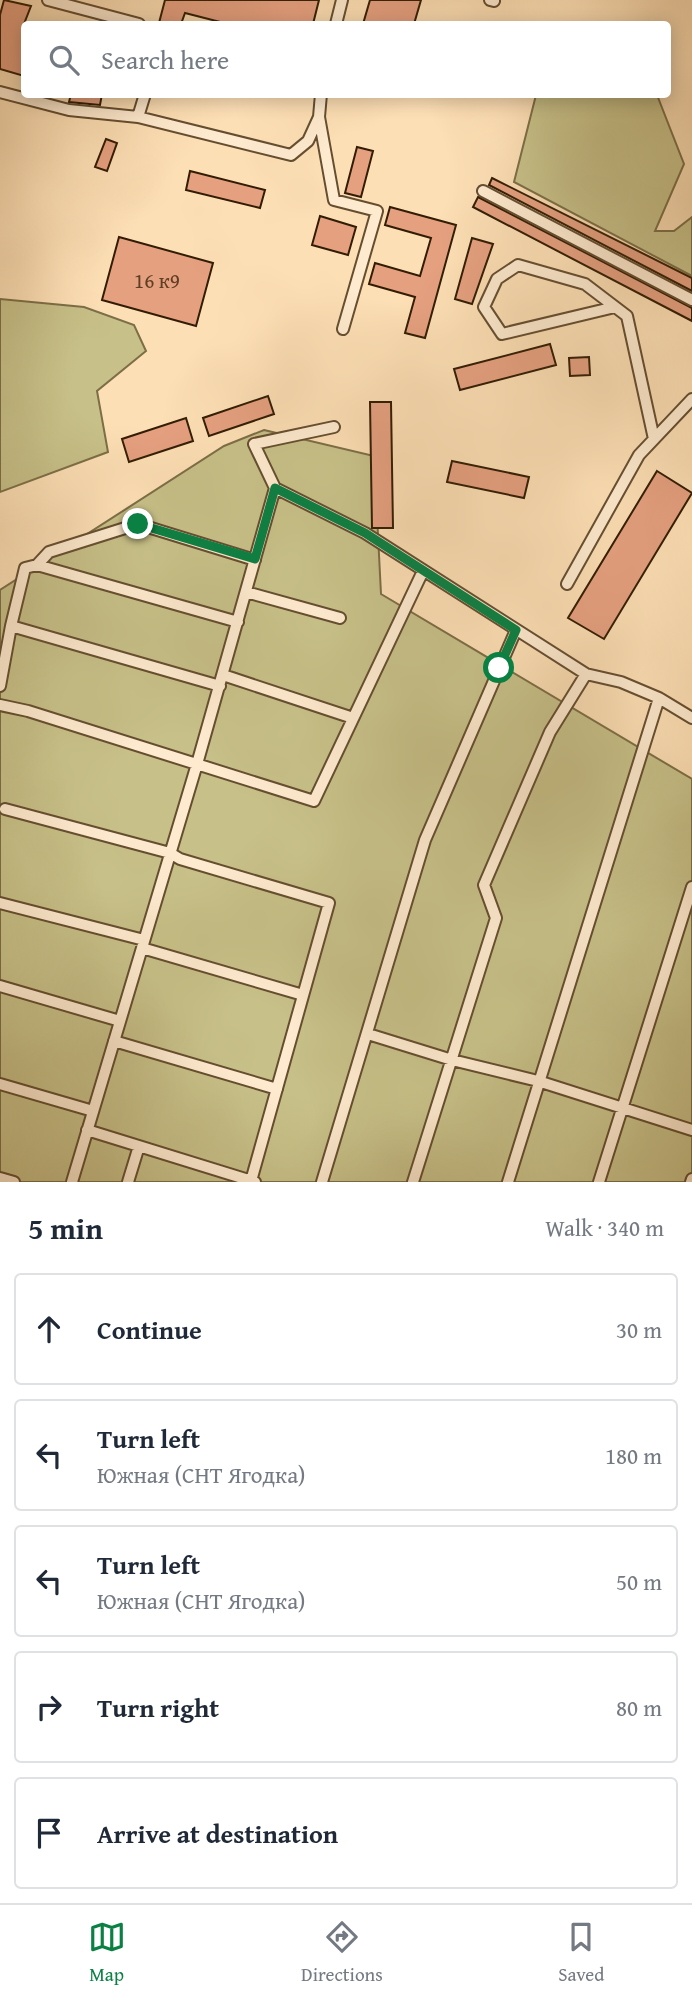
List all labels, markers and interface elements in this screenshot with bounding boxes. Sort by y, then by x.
search box [21,21,671,98]
text: Search here [101,40,229,79]
icon: search [45,41,83,79]
house number: 16 к9 [134,265,180,296]
route end [122,508,153,539]
route start [483,652,514,683]
text: 5 min [28,1206,103,1250]
text: Walk · 340 m [545,1211,664,1244]
icon: ahead [30,1310,68,1348]
text: Continue [97,1310,202,1349]
text: 30 m [616,1313,662,1346]
text: Turn left [97,1419,200,1458]
icon: left [30,1436,68,1474]
text: 180 m [605,1439,662,1472]
text: Южная (СНТ Ягодка) [97,1458,306,1491]
text: Turn left [97,1545,200,1584]
icon: left [30,1562,68,1600]
text: 50 m [616,1565,662,1598]
text: Южная (СНТ Ягодка) [97,1584,306,1617]
icon: right [30,1688,68,1726]
text: Turn right [97,1688,219,1727]
text: 80 m [616,1691,662,1724]
icon: arrive [30,1814,68,1852]
text: Arrive at destination [97,1814,338,1853]
tab: Map [88,1918,126,1988]
tab: Directions [301,1918,383,1988]
tab: Saved [558,1918,604,1988]

